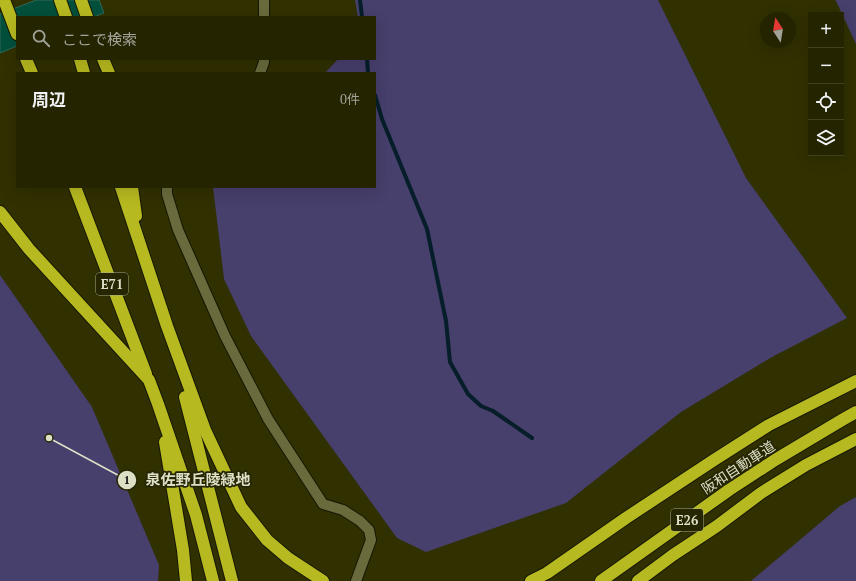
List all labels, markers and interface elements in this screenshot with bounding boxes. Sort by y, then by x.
north arrow [760,12,796,48]
map controls [808,12,844,156]
button: + [808,12,844,48]
search box [16,16,376,60]
icon: search [30,27,52,49]
text: ここで検索 [62,29,137,49]
button: − [808,48,844,84]
button: locate [808,84,844,120]
text: 周辺 [32,88,66,111]
text: 0件 [340,90,360,108]
button: layers [808,120,844,156]
road number: E71 [96,273,128,295]
street label: 阪和自動車道 [698,436,778,498]
callout: 泉佐野丘陵緑地 [117,466,258,493]
text: 泉佐野丘陵緑地 [145,469,251,489]
text: 1 [124,472,130,487]
road number: E26 [671,509,703,531]

